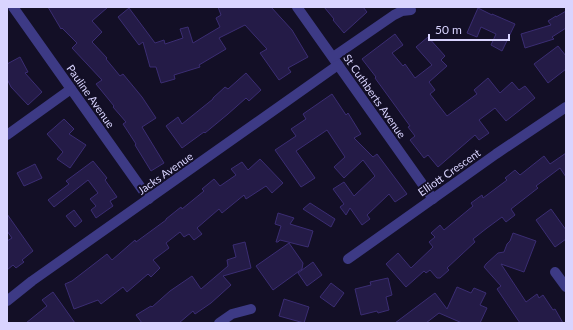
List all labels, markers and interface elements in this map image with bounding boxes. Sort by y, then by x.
scale bar [429,16,509,42]
text: 50 m [435,22,462,37]
street label: St Cuthberts Avenue [341,52,409,141]
street label: Pauline Avenue [64,62,118,130]
street label: Elliott Crescent [415,146,483,198]
street label: Jacks Avenue [135,149,195,197]

